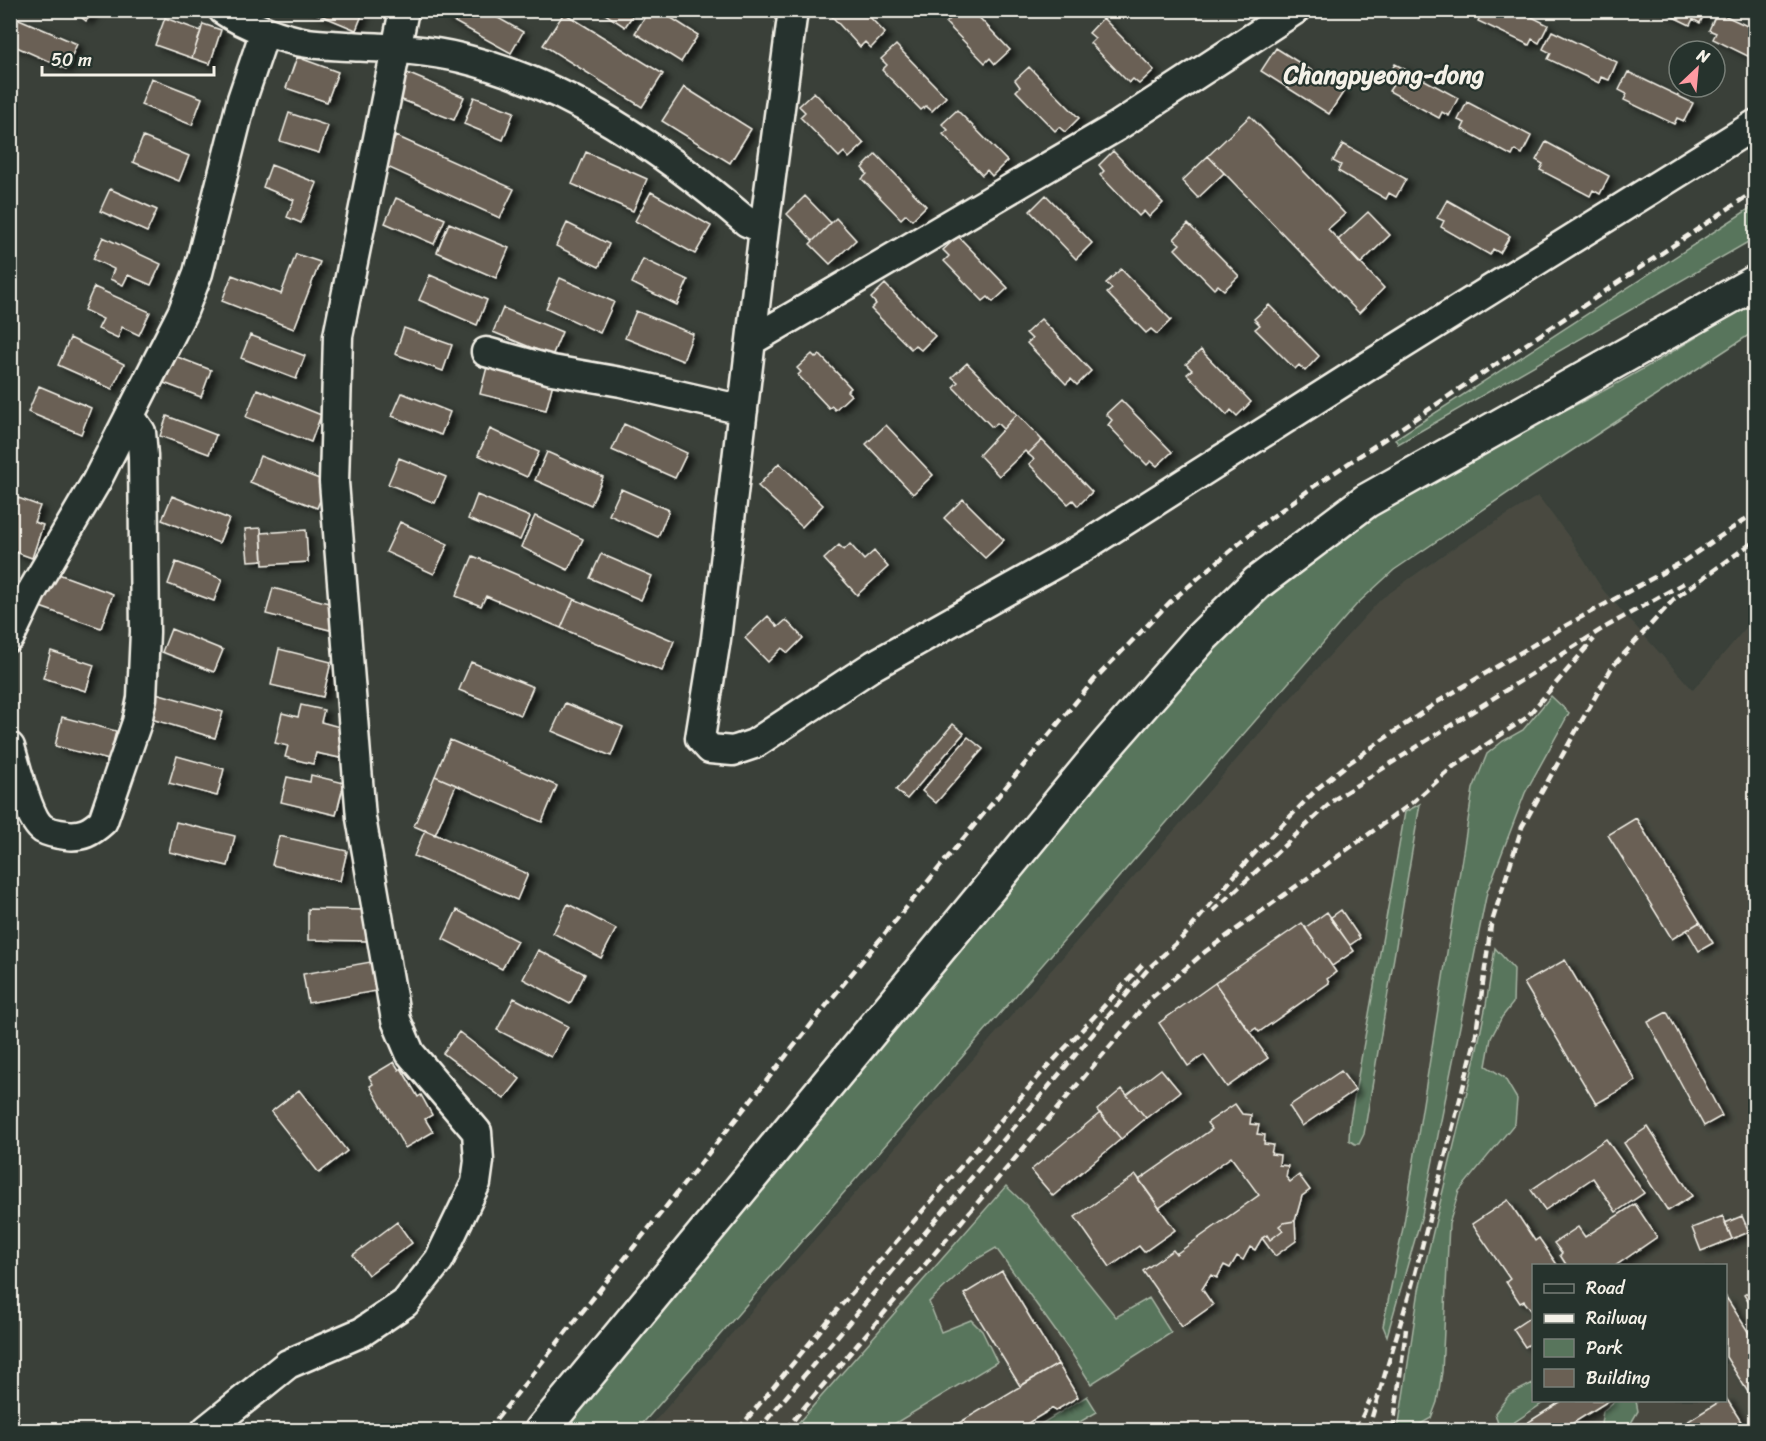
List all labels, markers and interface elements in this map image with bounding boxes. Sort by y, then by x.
scale bar [42,39,214,77]
north arrow [1667,39,1727,99]
text: N [1691,40,1716,72]
text: 50 m [51,44,92,76]
district label: Changpyeong-dong [1283,54,1484,96]
legend [1532,1264,1727,1402]
text: Road [1586,1272,1626,1304]
text: Railway [1586,1302,1648,1334]
text: Park [1586,1332,1623,1364]
text: Building [1586,1362,1650,1394]

